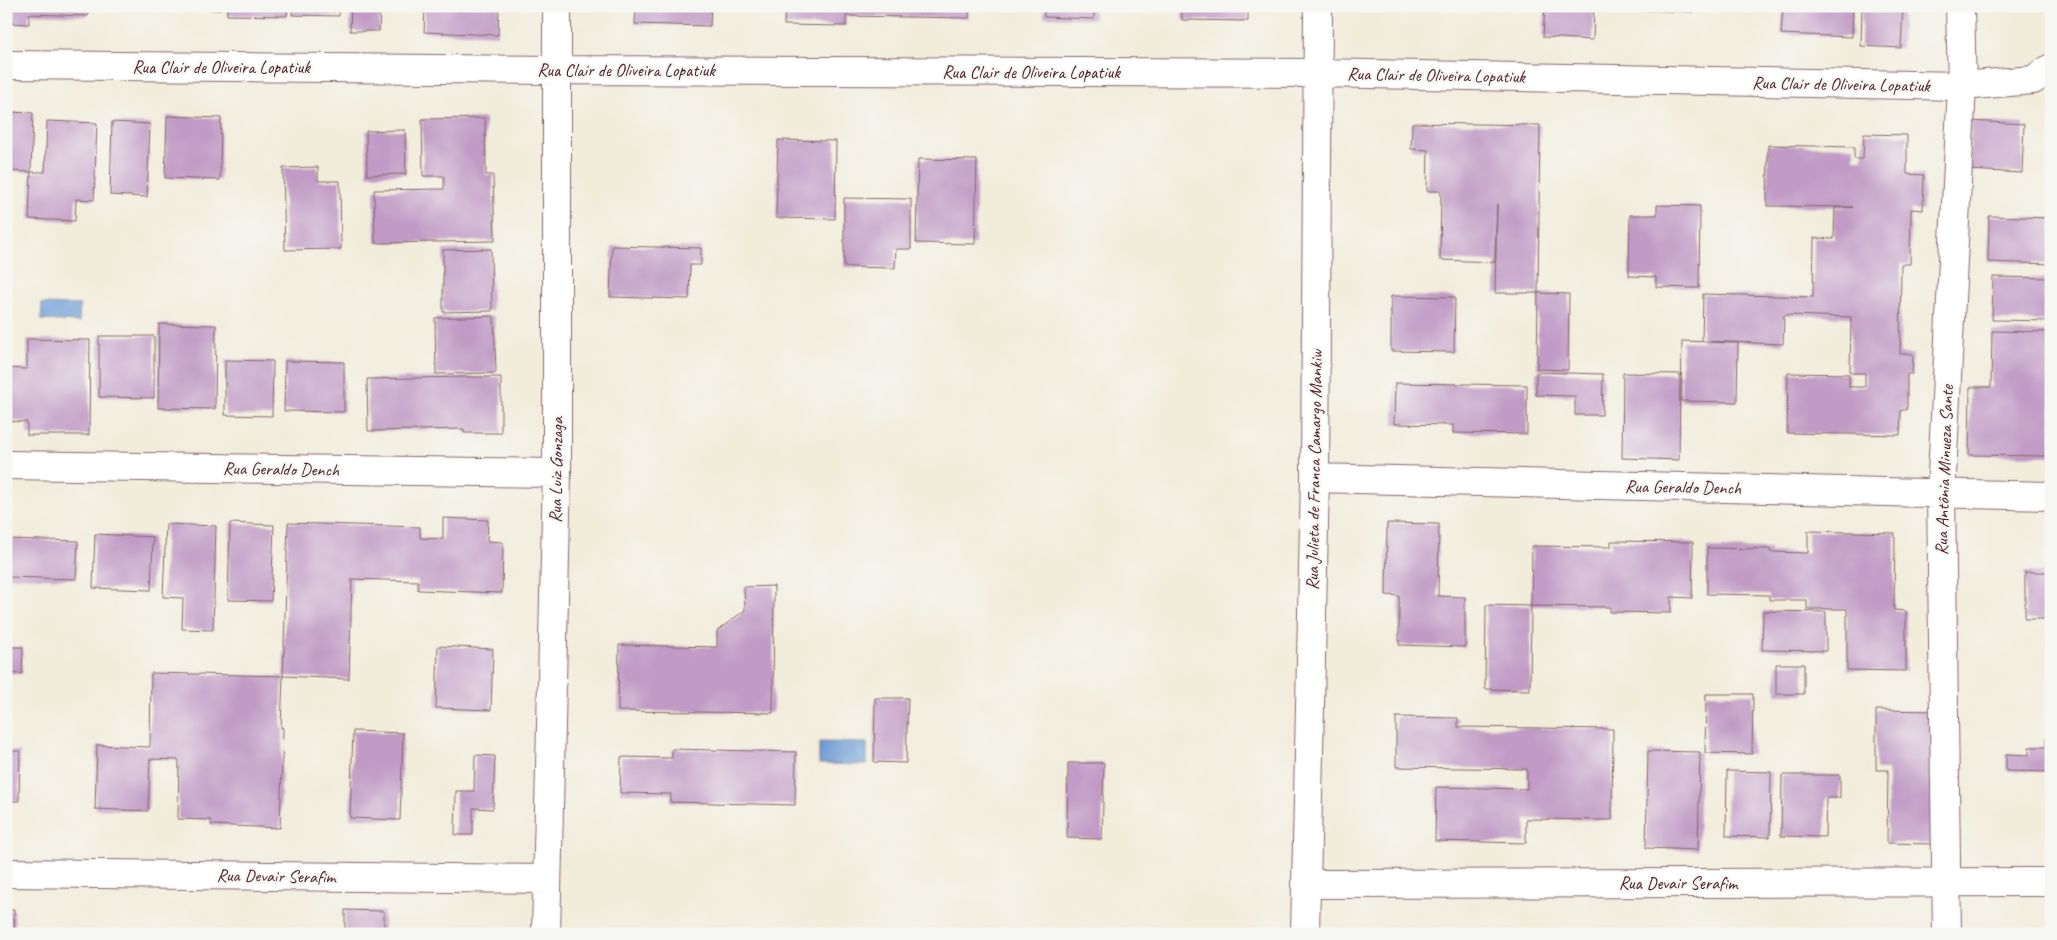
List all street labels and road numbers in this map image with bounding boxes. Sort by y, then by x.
street label: Rua Clair de Oliveira Lopatiuk [132,56,311,78]
street label: Rua Clair de Oliveira Lopatiuk [537,59,716,81]
street label: Rua Clair de Oliveira Lopatiuk [942,61,1121,83]
street label: Rua Clair de Oliveira Lopatiuk [1347,62,1526,88]
street label: Rua Clair de Oliveira Lopatiuk [1752,71,1931,97]
street label: Rua Julieta de Franca Camargo Mankiw [1301,348,1327,590]
street label: Rua Antônia Minueza Sante [1930,383,1958,556]
street label: Rua Luiz Gonzaga [544,416,568,523]
street label: Rua Geraldo Dench [223,457,340,481]
street label: Rua Geraldo Dench [1625,475,1742,499]
street label: Rua Devair Serafim [216,864,337,888]
street label: Rua Devair Serafim [1619,872,1739,894]

